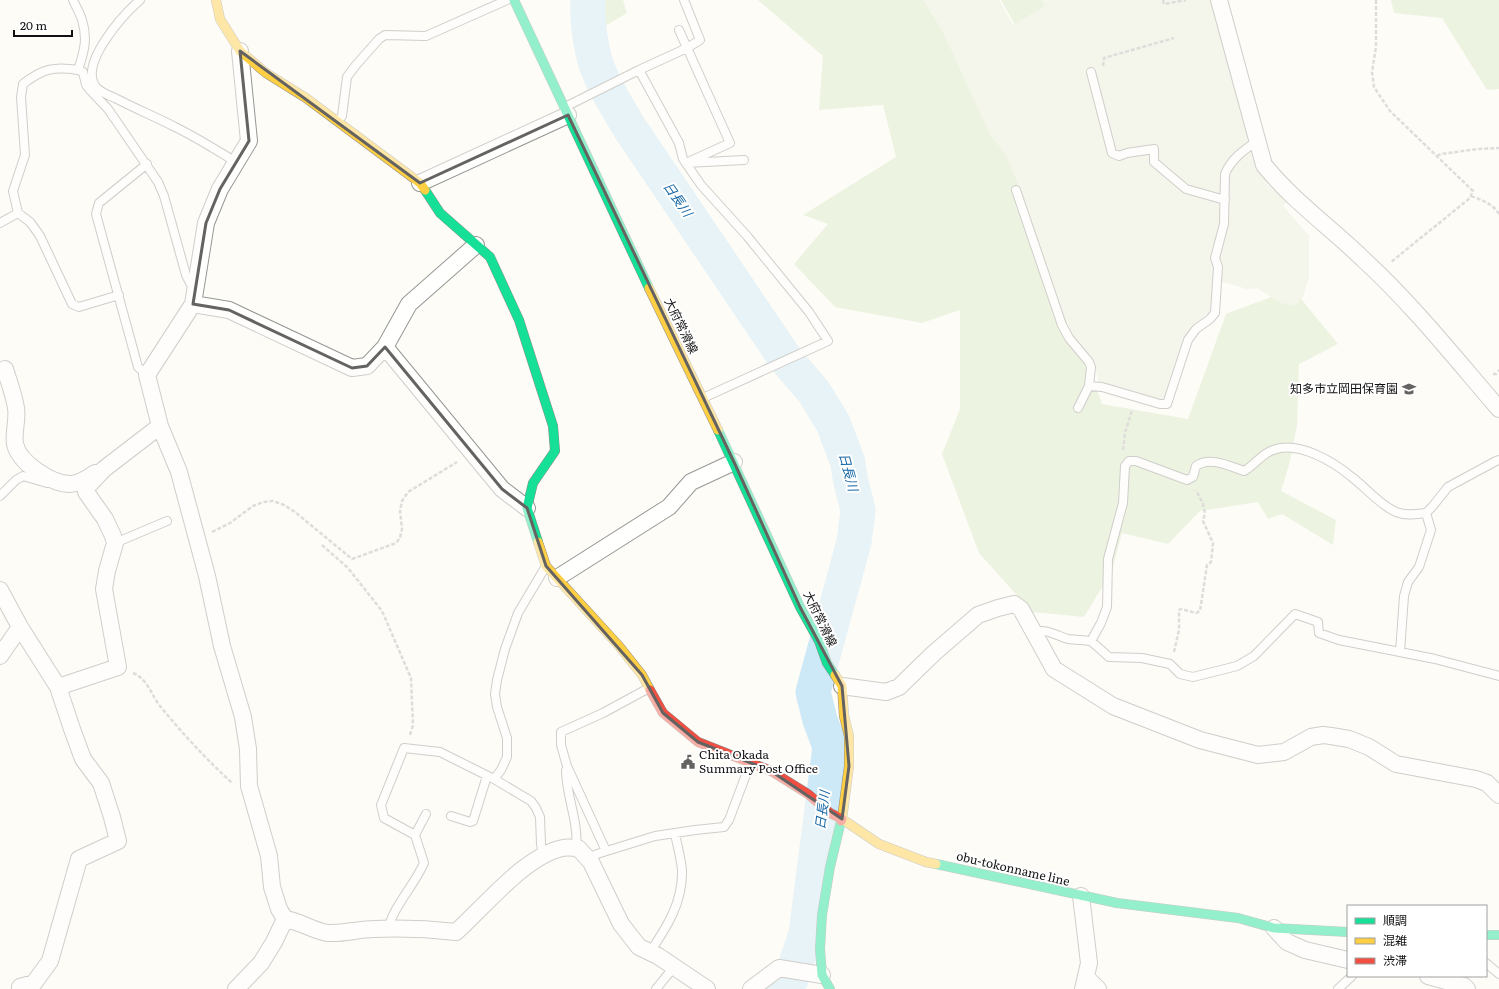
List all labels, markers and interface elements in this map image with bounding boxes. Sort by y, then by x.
scale bar [14,12,72,38]
text: 20 m [20,16,47,34]
water label: 日長川 [659,177,699,222]
street label: 大府常滑線 [661,295,703,356]
place label: 知多市立岡田保育園 [1290,379,1398,397]
school or university icon: 知多市立岡田保育園 [1401,381,1417,397]
water label: 日長川 [835,451,864,495]
street label: 大府常滑線 [800,588,842,649]
place label: Chita Okada Summary Post Office [699,745,818,777]
public building icon: Chita Okada Summary Post Office [680,754,696,770]
water label: 日長川 [810,787,834,830]
street label: obu-tokonname line [955,846,1072,890]
legend [1347,905,1487,977]
text: 順調 [1383,911,1407,929]
text: 混雑 [1383,931,1407,949]
text: 渋滞 [1383,951,1407,969]

